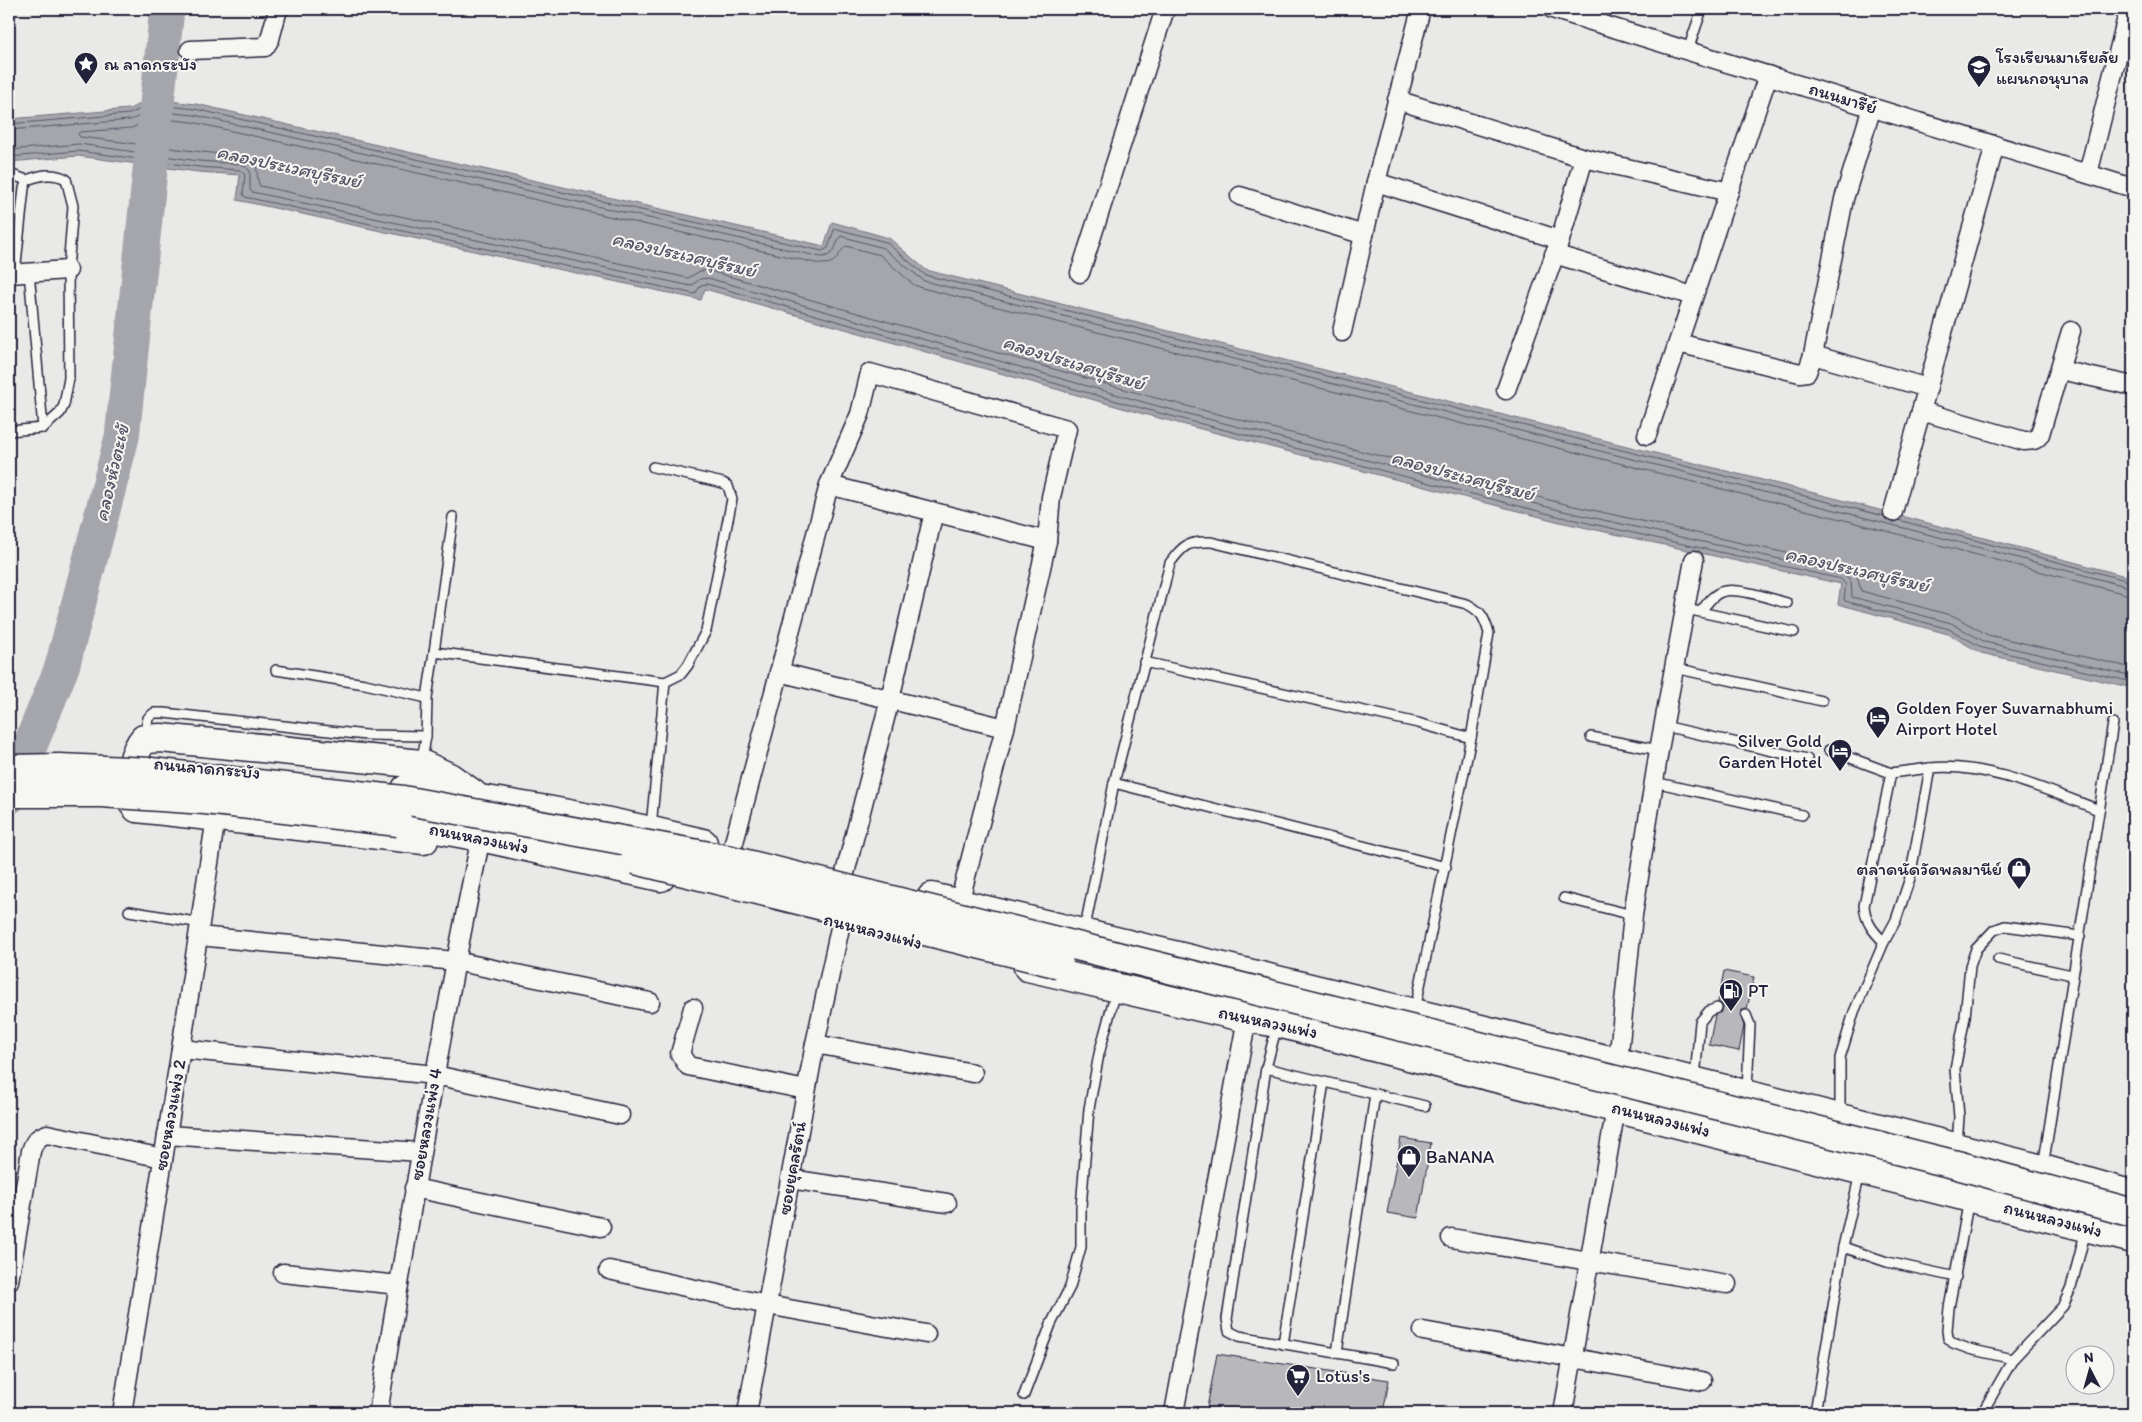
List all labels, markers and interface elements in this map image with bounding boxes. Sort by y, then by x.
place label: โรงเรียนมาเรียลัย แผนกอนุบาล [1995,46,2119,89]
place icon: ณ ลาดกระบัง [73,51,99,85]
place label: ณ ลาดกระบัง [104,53,197,75]
school or university icon: โรงเรียนมาเรียลัย แผนกอนุบาล [1966,54,1992,88]
street label: ถนนมารีย์ [1806,77,1880,119]
water label: คลองประเวศบุรีรมย์ [215,140,366,195]
water label: คลองประเวศบุรีรมย์ [610,227,761,284]
water label: คลองประเวศบุรีรมย์ [1000,330,1150,397]
water label: คลองหัวตะเข้ [89,420,134,524]
water label: คลองประเวศบุรีรมย์ [1389,445,1540,507]
water label: คลองประเวศบุรีรมย์ [1783,542,1934,599]
place label: Golden Foyer Suvarnabhumi Airport Hotel [1896,697,2113,740]
hotel icon: Golden Foyer Suvarnabhumi Airport Hotel [1865,705,1891,739]
place label: Silver Gold Garden Hotel [1719,730,1822,773]
hotel icon: Silver Gold Garden Hotel [1827,738,1853,772]
street label: ถนนลาดกระบัง [153,752,261,784]
street label: ถนนหลวงแพ่ง [427,818,531,858]
shop icon: ตลาดนัดวัดพลมานีย์ [2006,856,2032,890]
place label: ตลาดนัดวัดพลมานีย์ [1856,858,2002,880]
street label: ถนนหลวงแพ่ง [821,908,925,954]
fuel station icon: PT [1718,978,1744,1012]
place label: PT [1748,980,1768,1002]
street label: ถนนหลวงแพ่ง [1216,1001,1320,1043]
street label: ซอยหลวงแพ่ง 2 [149,1057,191,1172]
street label: ซอยหลวงแพ่ง 4 [405,1066,447,1182]
street label: ถนนหลวงแพ่ง [1609,1096,1713,1142]
street label: ซอยยุคลรัตน์ [773,1119,811,1216]
shop icon: BaNANA [1396,1144,1422,1178]
place label: BaNANA [1426,1146,1495,1168]
street label: ถนนหลวงแพ่ง [2001,1196,2105,1242]
north arrow [2064,1344,2114,1394]
text: N [2083,1349,2094,1367]
supermarket icon: Lotus's [1285,1363,1311,1397]
place label: Lotus's [1316,1365,1370,1387]

